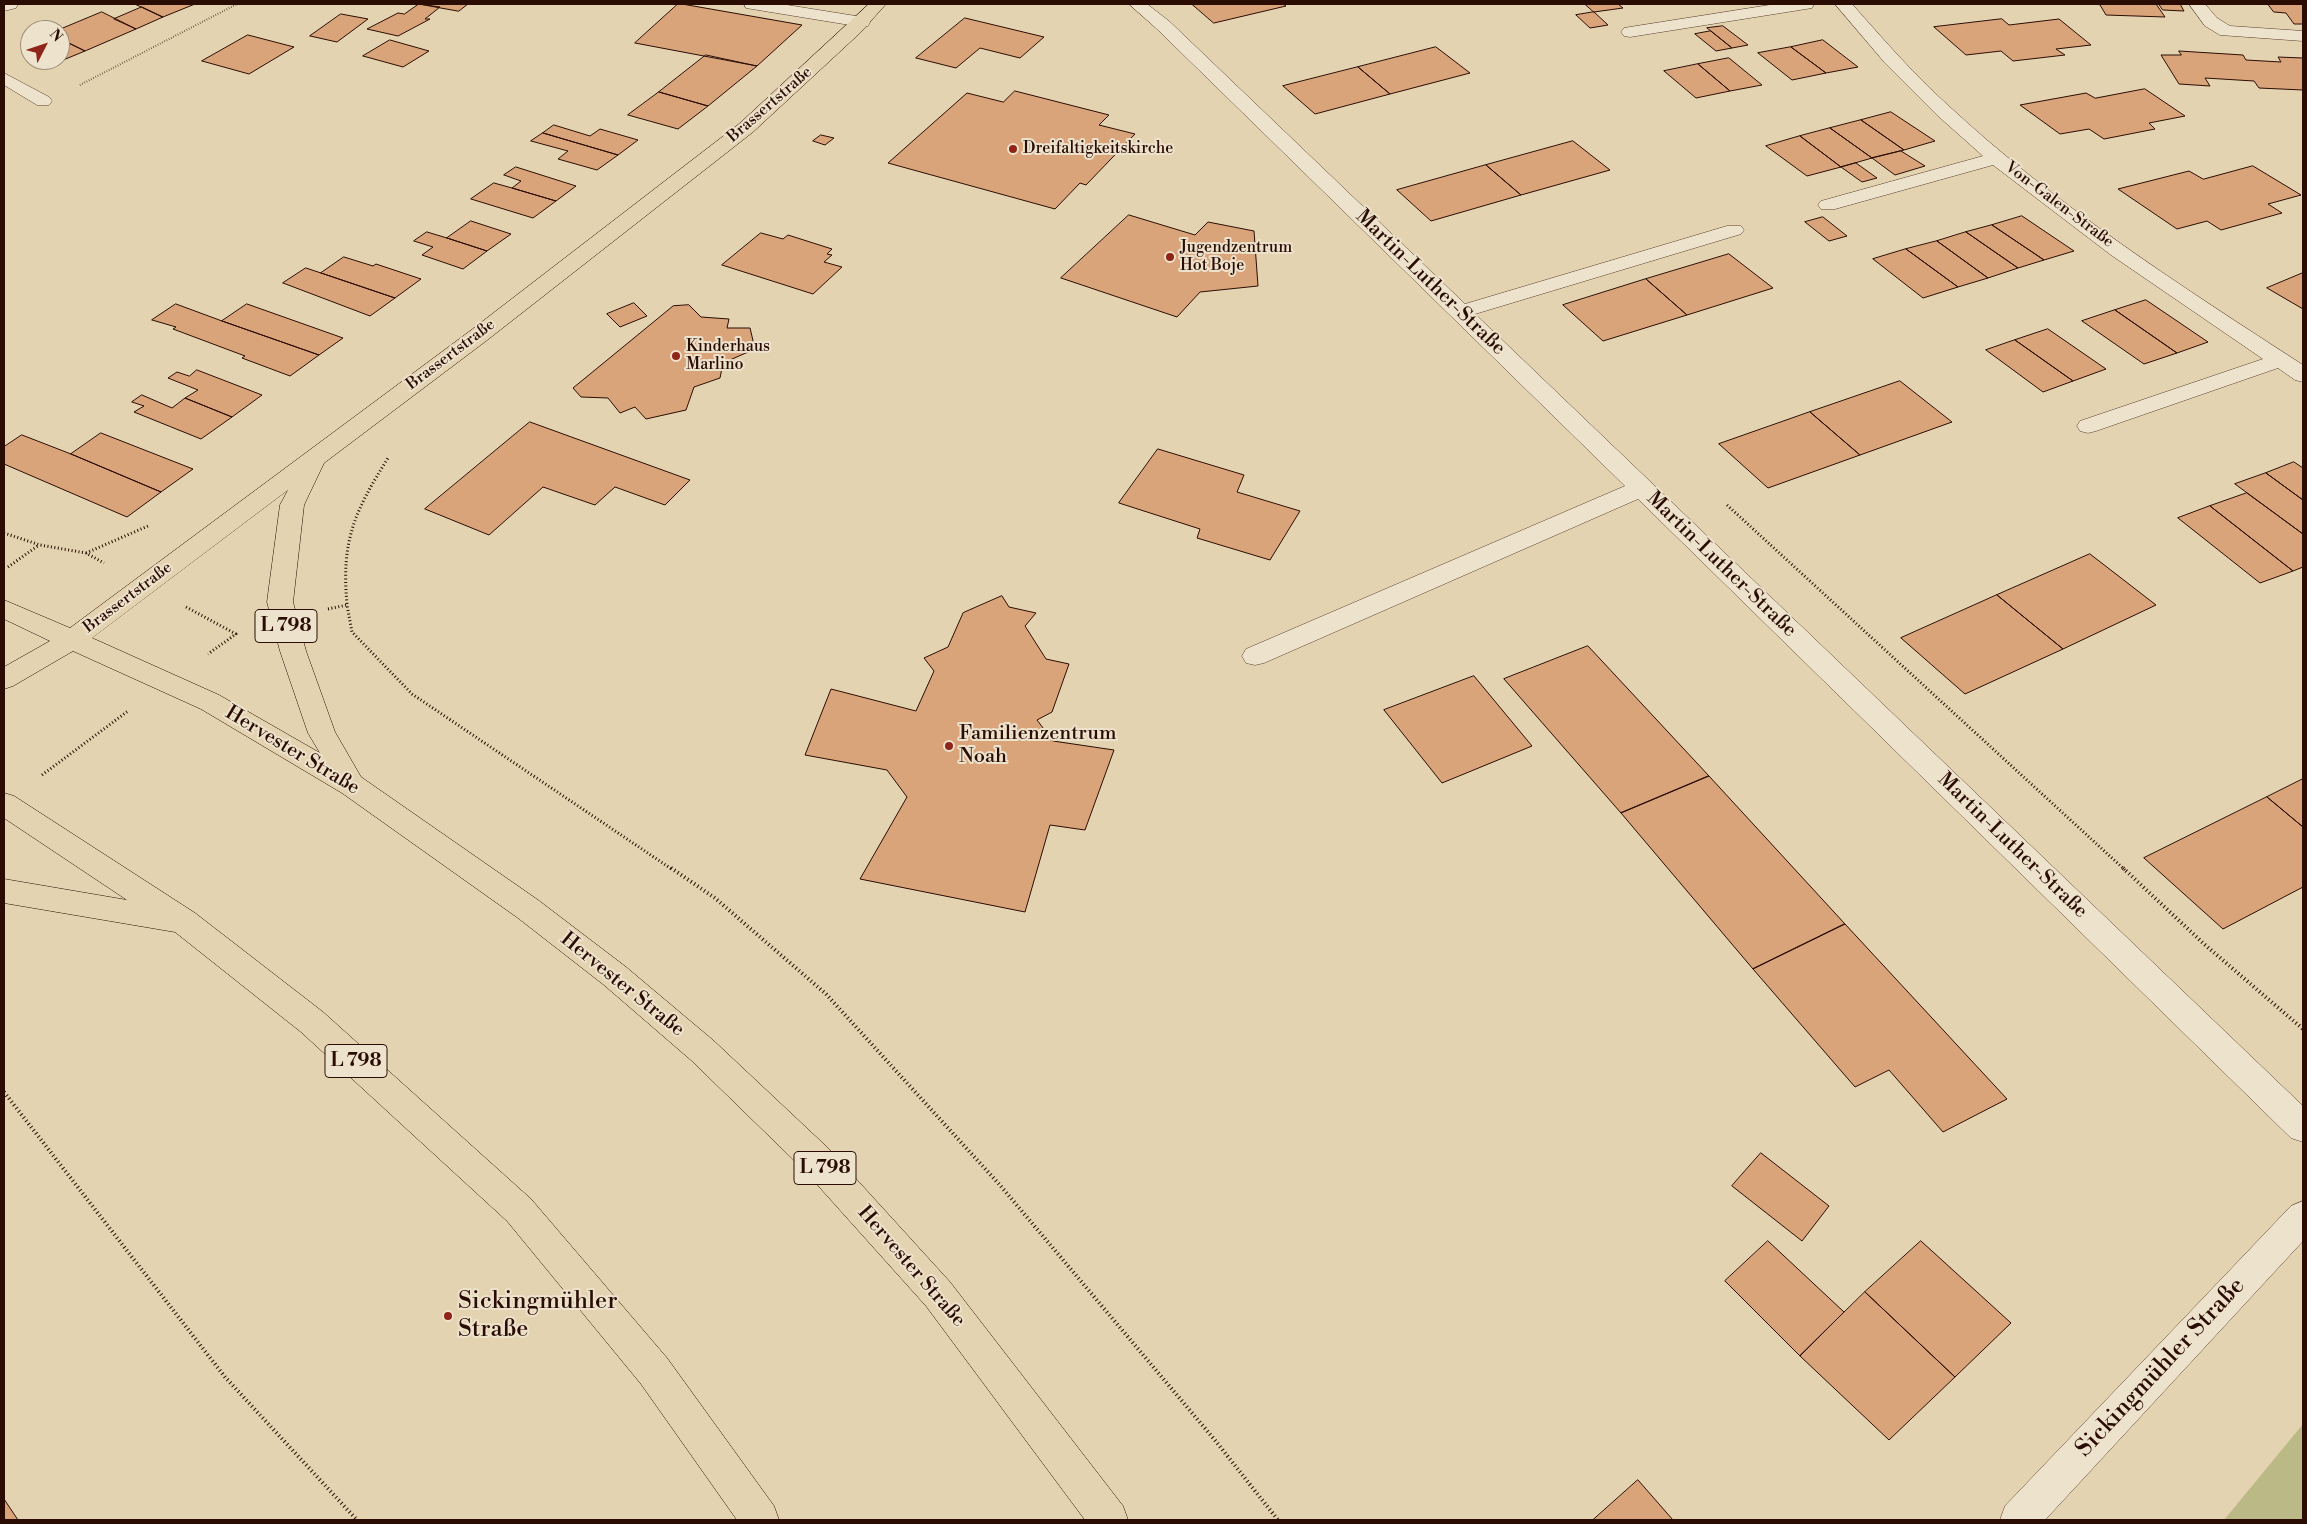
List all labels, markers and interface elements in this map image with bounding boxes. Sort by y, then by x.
north arrow [20,20,70,70]
text: N [45,26,66,46]
street label: Brassertstraße [724,63,816,147]
place label: Dreifaltigkeitskirche [1023,139,1173,159]
marker: Dreifaltigkeitskirche [1007,143,1019,155]
street label: Von-Galen-Straße [2001,158,2117,252]
street label: Martin-Luther-Straße [1350,205,1510,361]
place label: Jugendzentrum Hot Boje [1180,238,1292,276]
marker: Jugendzentrum Hot Boje [1164,251,1176,263]
street label: Brassertstraße [403,315,499,395]
place label: Kinderhaus Marlino [686,337,770,375]
marker: Kinderhaus Marlino [670,350,682,362]
street label: Martin-Luther-Straße [1641,487,1801,643]
street label: Brassertstraße [80,558,176,638]
road number: L 798 [255,610,317,642]
street label: Hervester Straße [220,701,364,801]
place label: Familienzentrum Noah [959,722,1116,769]
marker: Familienzentrum Noah [943,740,955,752]
street label: Martin-Luther-Straße [1932,768,2092,924]
street label: Hervester Straße [555,928,689,1042]
road number: L 798 [325,1044,387,1078]
road number: L 798 [794,1152,856,1184]
street label: Hervester Straße [852,1202,970,1332]
street label: Sickingmühler Straße [2070,1272,2252,1464]
place label: Sickingmühler Straße [458,1288,618,1344]
marker: Sickingmühler Straße [442,1310,454,1322]

